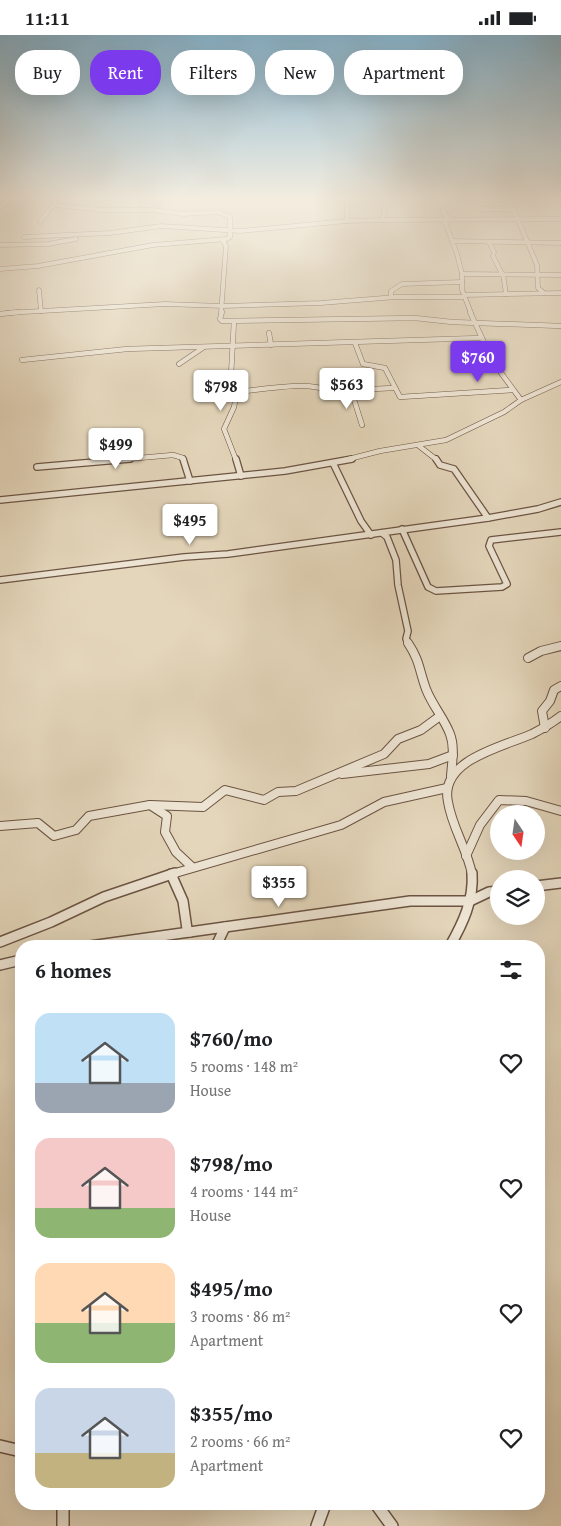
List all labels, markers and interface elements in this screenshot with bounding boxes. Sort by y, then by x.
text: 11:11 [25,4,70,32]
chip: Buy [15,50,80,95]
chip: Rent [90,50,161,95]
chip: Filters [171,50,255,95]
chip: New [265,50,334,95]
chip: Apartment [344,50,463,95]
pin: $760 [448,341,508,383]
text: $760 [461,345,495,369]
pin: $563 [317,367,377,410]
pin: $798 [191,369,251,412]
text: $563 [330,372,364,396]
text: $798 [204,374,238,398]
pin: $499 [86,427,146,470]
text: $499 [99,432,133,456]
pin: $495 [160,503,220,546]
text: $495 [173,508,207,532]
north arrow [490,805,545,860]
map controls [490,805,545,925]
pin: $355 [249,865,309,908]
text: $355 [262,870,296,894]
button: layers [490,870,545,925]
text: 6 homes [35,955,111,986]
icon: filters [497,956,525,984]
text: $760/mo [190,1023,273,1054]
icon: home [75,1033,135,1093]
icon: heart [497,1049,525,1077]
text: 5 rooms · 148 m² [190,1054,298,1078]
text: House [190,1078,231,1102]
text: $798/mo [190,1148,273,1179]
icon: home [75,1158,135,1218]
icon: heart [497,1174,525,1202]
text: 4 rooms · 144 m² [190,1179,298,1203]
text: House [190,1203,231,1227]
text: $495/mo [190,1273,273,1304]
icon: home [75,1283,135,1343]
icon: heart [497,1299,525,1327]
text: 3 rooms · 86 m² [190,1304,290,1328]
text: Apartment [190,1328,263,1352]
text: $355/mo [190,1398,273,1429]
icon: home [75,1408,135,1468]
icon: heart [497,1424,525,1452]
text: 2 rooms · 66 m² [190,1429,290,1453]
text: Apartment [190,1453,263,1477]

